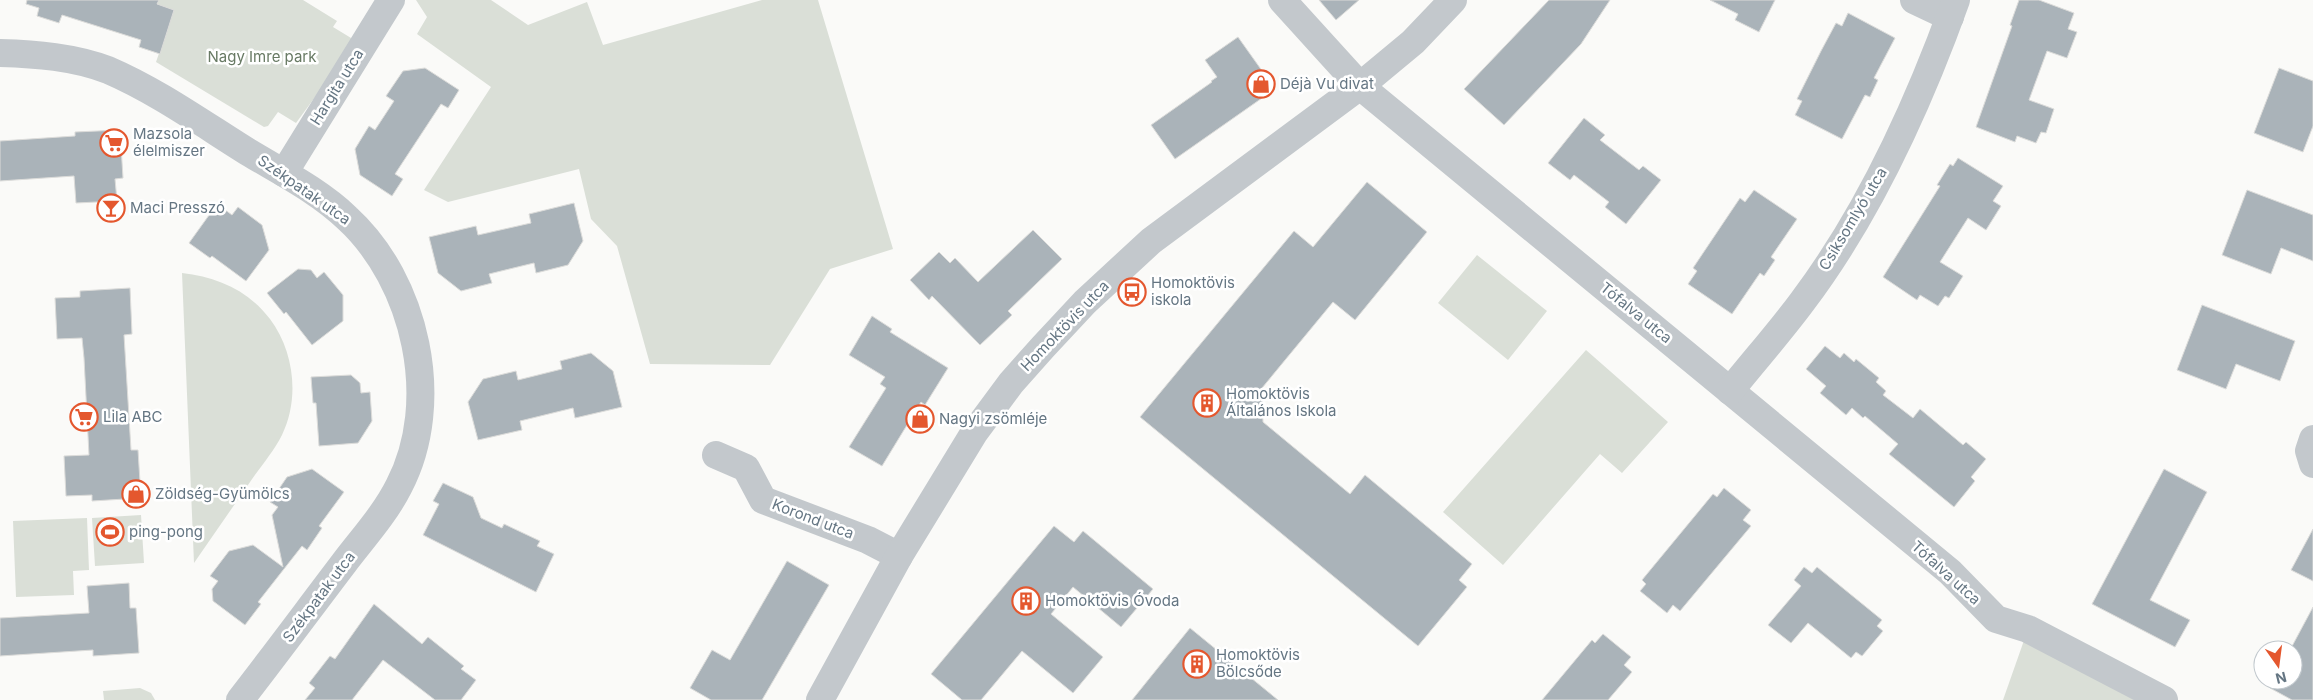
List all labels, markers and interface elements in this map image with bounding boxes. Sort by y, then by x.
street label: Hargita utca [306,45,367,128]
park label: Nagy Imre park [208,47,317,66]
shop icon: Déjà Vu divat [1246,69,1276,99]
place label: Déjà Vu divat [1280,74,1374,93]
place label: Mazsola élelmiszer [133,124,205,160]
supermarket icon: Mazsola élelmiszer [99,128,129,158]
street label: Székpatak utca [254,151,354,229]
street label: Csíksomlyó utca [1814,164,1891,274]
bar icon: Maci Presszó [96,193,126,223]
place label: Maci Presszó [130,198,225,217]
place label: Homoktövis iskola [1151,273,1235,309]
street label: Homoktövis utca [1016,276,1113,375]
bus stop icon: Homoktövis iskola [1117,277,1147,307]
street label: Tófalva utca [1597,278,1676,347]
place label: Homoktövis Általános Iskola [1226,384,1337,420]
building icon: Homoktövis Általános Iskola [1192,388,1222,418]
supermarket icon: Lila ABC [69,402,99,432]
shop icon: Nagyi zsömléje [905,404,935,434]
place label: Lila ABC [103,407,163,426]
place label: Nagyi zsömléje [939,409,1047,428]
shop icon: Zöldség-Gyümölcs [121,479,151,509]
place label: Zöldség-Gyümölcs [155,484,290,503]
street label: Korond utca [770,494,857,543]
sports icon: ping-pong [95,517,125,547]
place label: ping-pong [129,522,203,541]
street label: Tófalva utca [1908,537,1985,609]
street label: Székpatak utca [278,547,359,646]
building icon: Homoktövis Óvoda [1011,586,1041,616]
place label: Homoktövis Óvoda [1045,591,1179,610]
north arrow [2253,640,2303,690]
place label: Homoktövis Bölcsőde [1216,645,1300,681]
building icon: Homoktövis Bölcsőde [1182,649,1212,679]
text: N [2274,669,2288,688]

